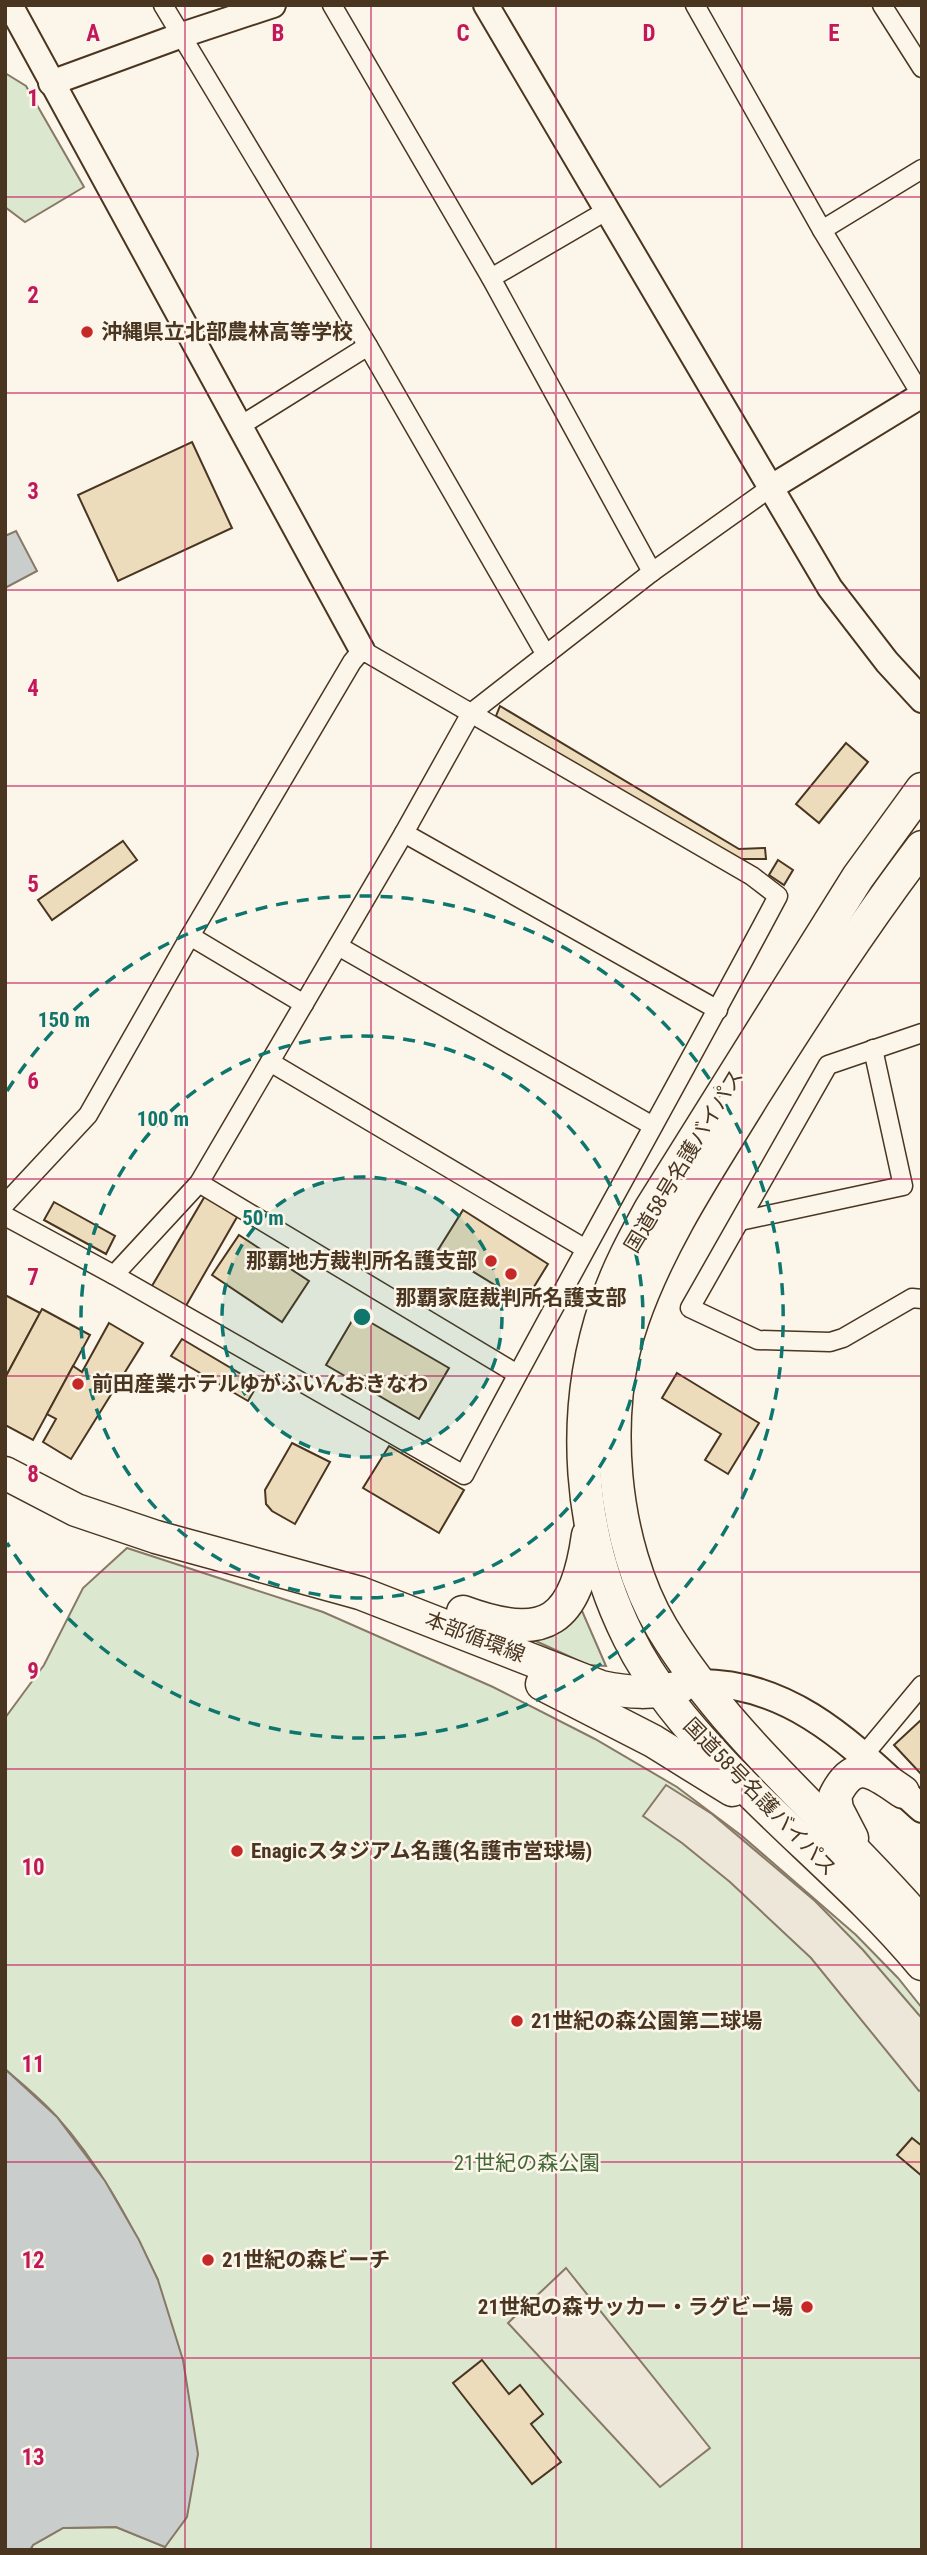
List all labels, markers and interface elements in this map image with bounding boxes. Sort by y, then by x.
text: A [86,20,100,47]
text: B [272,20,284,47]
text: C [456,20,470,47]
text: D [643,20,656,47]
text: E [828,20,840,47]
text: 1 [27,85,39,112]
text: 2 [27,282,39,309]
place label: 沖縄県立北部農林高等学校 [101,320,353,344]
marker: 沖縄県立北部農林高等学校 [79,324,95,340]
text: 3 [27,478,39,505]
text: 4 [27,675,39,702]
text: 5 [27,871,39,898]
text: 150 m [38,1008,90,1032]
street label: 国道58号名護バイパス [620,1065,748,1257]
text: 6 [27,1068,39,1095]
text: 100 m [137,1107,189,1131]
text: 50 m [242,1206,284,1230]
place label: 那覇地方裁判所名護支部 [246,1249,477,1273]
marker: 那覇地方裁判所名護支部 [483,1253,499,1269]
text: 7 [27,1264,39,1291]
marker: 那覇家庭裁判所名護支部 [503,1266,519,1282]
place label: 那覇家庭裁判所名護支部 [396,1286,627,1310]
centre of rings [350,1305,374,1329]
place label: 前田産業ホテルゆがふいんおきなわ [92,1372,428,1396]
marker: 前田産業ホテルゆがふいんおきなわ [70,1376,86,1392]
text: 8 [27,1461,39,1488]
street label: 本部循環線 [422,1607,528,1667]
text: 9 [27,1658,39,1685]
street label: 国道58号名護バイパス [679,1713,841,1881]
place label: Enagicスタジアム名護(名護市営球場) [251,1839,592,1863]
marker: Enagicスタジアム名護(名護市営球場) [229,1843,245,1859]
text: 10 [21,1854,45,1881]
place label: 21世紀の森公園第二球場 [531,2009,762,2033]
marker: 21世紀の森公園第二球場 [509,2013,525,2029]
text: 11 [21,2051,45,2078]
park label: 21世紀の森公園 [454,2151,600,2175]
text: 12 [21,2247,45,2274]
place label: 21世紀の森ビーチ [222,2248,390,2272]
marker: 21世紀の森ビーチ [200,2252,216,2268]
place label: 21世紀の森サッカー・ラグビー場 [478,2295,793,2319]
marker: 21世紀の森サッカー・ラグビー場 [799,2299,815,2315]
text: 13 [21,2444,45,2471]

